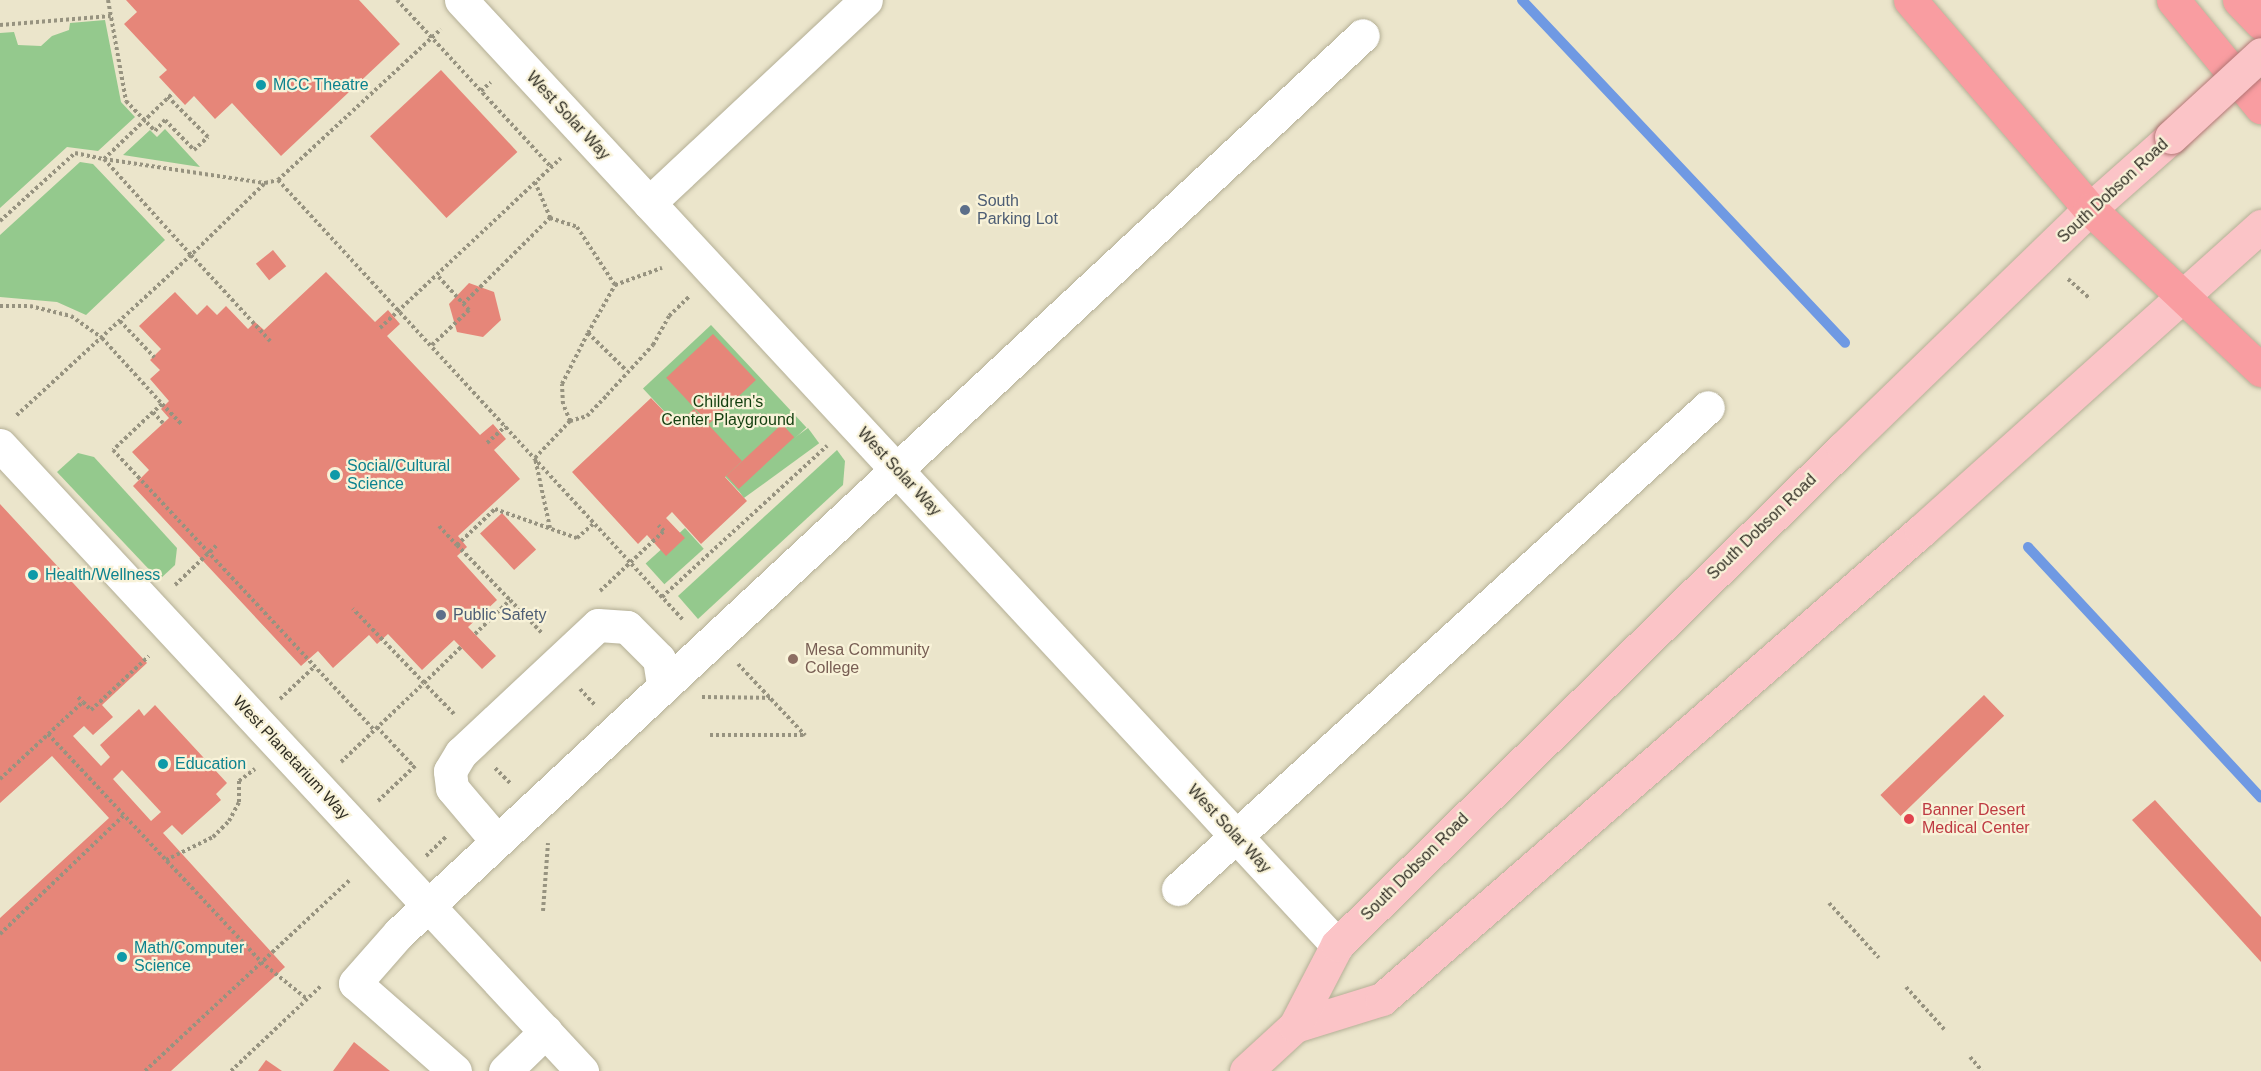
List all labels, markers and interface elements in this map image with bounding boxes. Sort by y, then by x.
street label: West Solar Way [522,68,614,164]
place label: MCC Theatre [273,75,369,95]
marker: MCC Theatre [254,78,268,92]
street label: South Dobson Road [2054,135,2172,247]
place label: South Parking Lot [977,191,1058,229]
marker: South Parking Lot [958,203,972,217]
park label: Children's Center Playground [661,392,795,430]
street label: West Solar Way [853,424,945,520]
place label: Social/Cultural Science [347,456,450,494]
marker: Social/Cultural Science [328,468,342,482]
street label: South Dobson Road [1704,470,1820,584]
place label: Health/Wellness [45,565,160,585]
marker: Health/Wellness [26,568,40,582]
place label: Public Safety [453,605,546,625]
marker: Public Safety [434,608,448,622]
place label: Mesa Community College [805,640,929,678]
marker: Mesa Community College [786,652,800,666]
street label: West Planetarium Way [229,692,353,824]
place label: Education [175,754,246,774]
marker: Education [156,757,170,771]
street label: West Solar Way [1183,781,1275,877]
place label: Banner Desert Medical Center [1922,800,2030,838]
street label: South Dobson Road [1357,809,1473,925]
marker: Banner Desert Medical Center [1900,810,1918,828]
place label: Math/Computer Science [134,938,244,976]
marker: Math/Computer Science [115,950,129,964]

